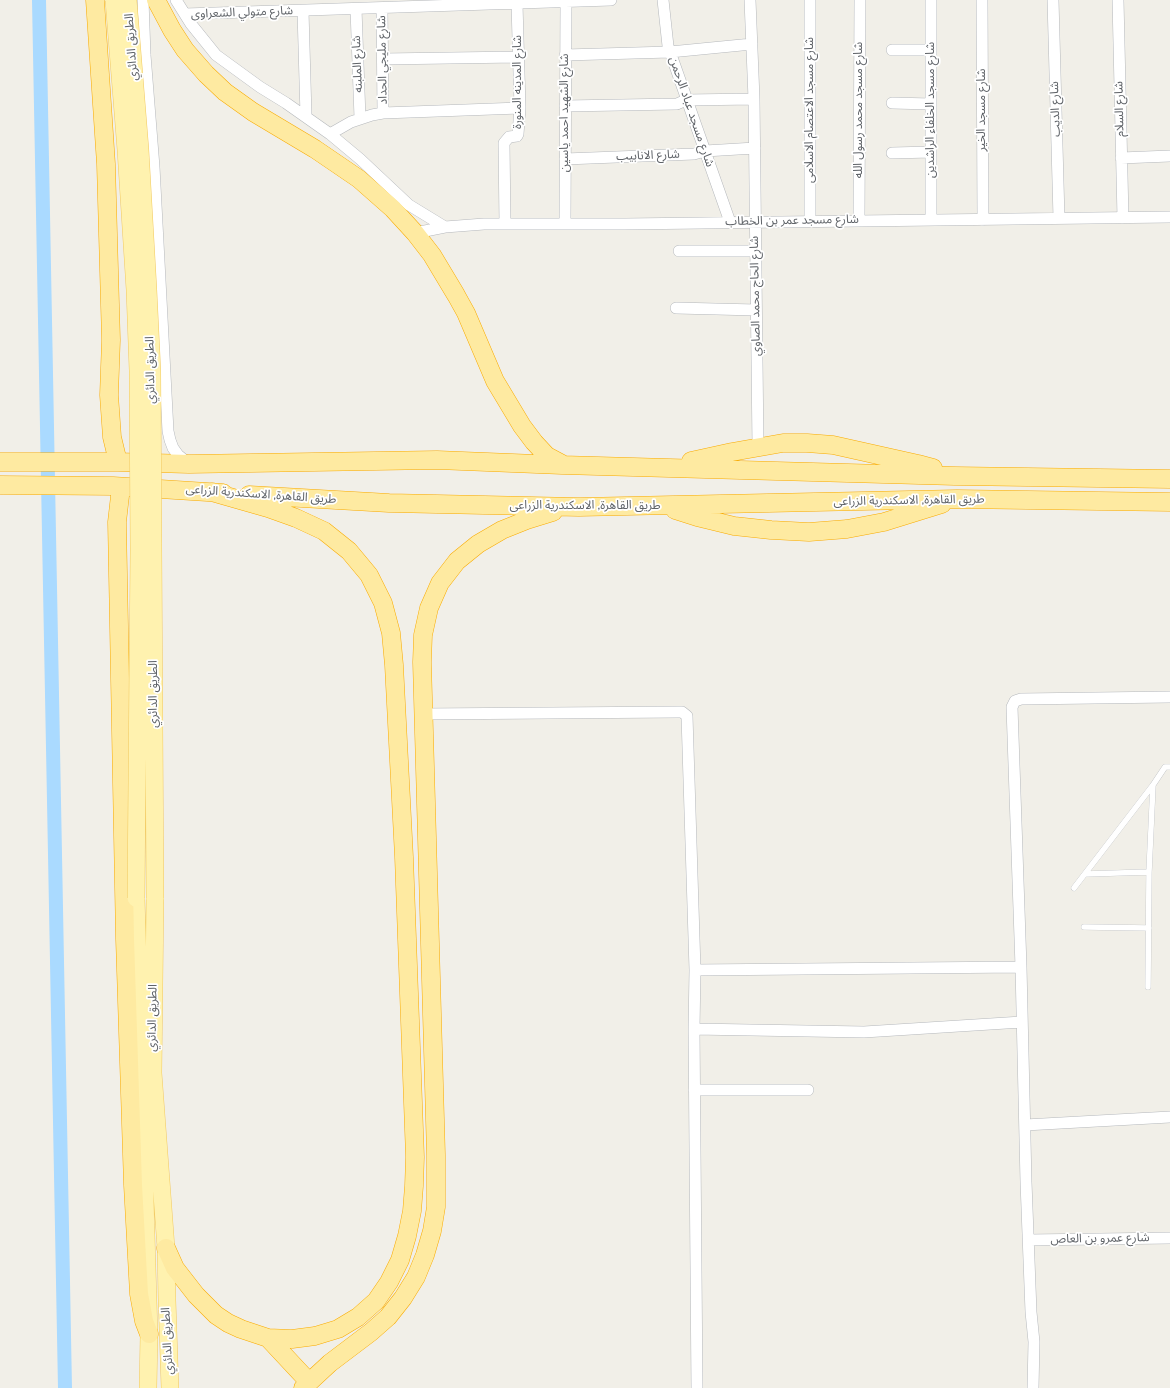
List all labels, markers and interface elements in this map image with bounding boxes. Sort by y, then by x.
street label: شارع متولي الشعراوى [191,4,293,22]
street label: الطريق الدائري [122,13,142,81]
street label: شارع مليجي الحداد [375,15,391,105]
street label: شارع الملبنه [350,35,366,93]
street label: شارع المدينه المنورة [511,35,525,129]
street label: شارع مسجد الاعتصام الاسلامى [803,37,817,183]
street label: شارع مسجد محمد رسول الله [852,42,866,178]
street label: شارع مسجد الخلفاء الراشدين [924,42,938,178]
street label: شارع الشهيد احمد ياسين [558,54,572,172]
street label: شارع مسجد عباد الرحمن [665,55,717,169]
street label: شارع مسجد الخير [975,69,989,151]
street label: شارع الديب [1048,81,1064,137]
street label: شارع السلام [1112,81,1128,137]
street label: شارع الانابيب [616,148,680,164]
street label: شارع مسجد عمر بن الخطاب [725,213,859,229]
street label: شارع الحاج محمد الصاوي [748,236,764,356]
street label: الطريق الدائري [143,336,159,404]
street label: طريق القاهرة, الاسكندرية الزراعى [185,483,337,507]
street label: طريق القاهرة, الاسكندرية الزراعى [833,492,985,510]
street label: طريق القاهرة, الاسكندرية الزراعى [509,499,661,513]
street label: الطريق الدائري [147,660,161,728]
street label: الطريق الدائري [145,984,161,1052]
street label: شارع عمرو بن العاص [1050,1231,1150,1247]
street label: الطريق الدائري [159,1307,177,1375]

